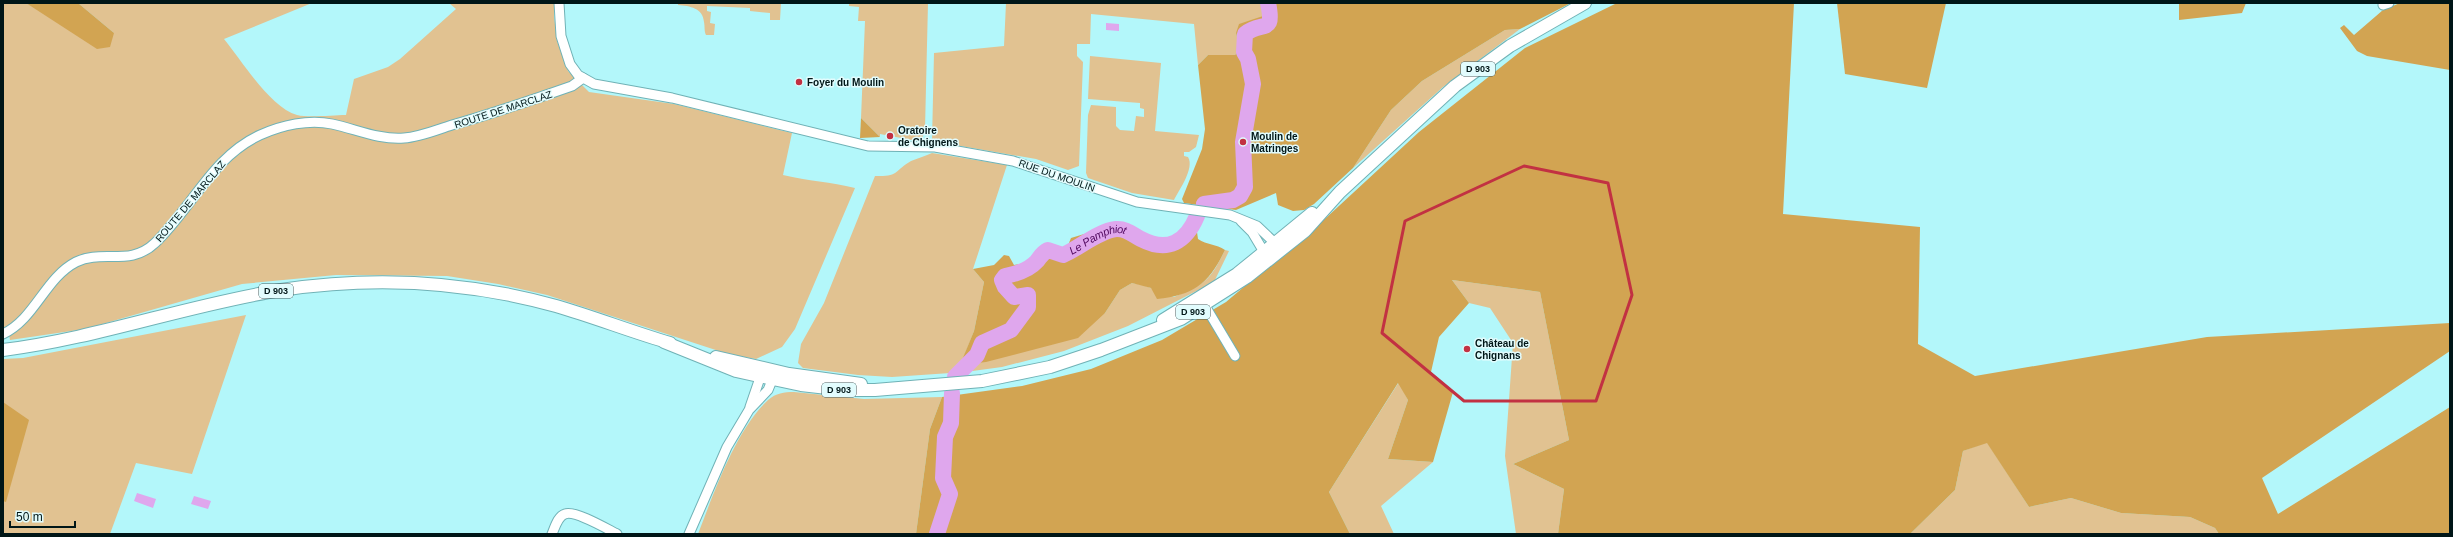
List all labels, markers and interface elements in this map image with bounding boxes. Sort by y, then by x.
road number: D 903 [1461,62,1495,76]
marker: Foyer du Moulin [794,77,804,87]
place label: Foyer du Moulin [807,77,884,88]
street label: ROUTE DE MARCLAZ [453,88,553,131]
place label: Oratoire de Chignens [898,125,958,148]
marker: Oratoire de Chignens [885,131,895,141]
place label: Moulin de Matringes [1251,131,1299,154]
marker: Moulin de Matringes [1238,137,1248,147]
street label: RUE DU MOULIN [1017,157,1096,194]
street label: ROUTE DE MARCLAZ [153,159,227,244]
water label: Le Pamphiot [1067,223,1129,257]
road number: D 903 [259,284,293,298]
road number: D 903 [1176,305,1210,319]
place label: Château de Chignans [1475,338,1529,361]
marker: Château de Chignans [1462,344,1472,354]
road number: D 903 [822,383,856,397]
scale bar [10,503,75,529]
text: 50 m [16,510,43,524]

